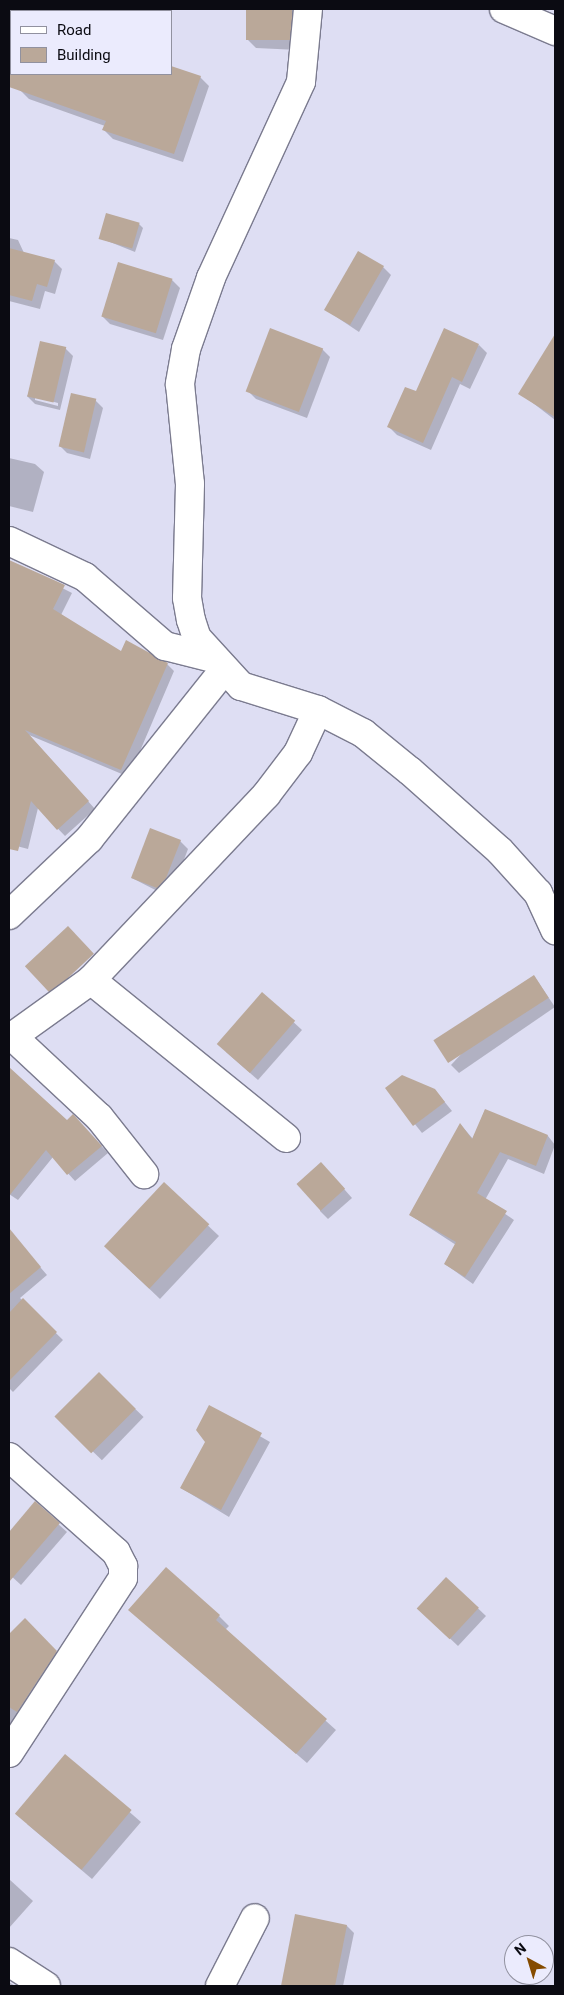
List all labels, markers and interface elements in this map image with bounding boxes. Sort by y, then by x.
legend [10,10,172,75]
text: Road [57,21,91,39]
text: Building [57,46,111,64]
north arrow [504,1935,554,1985]
text: N [511,1940,529,1958]

